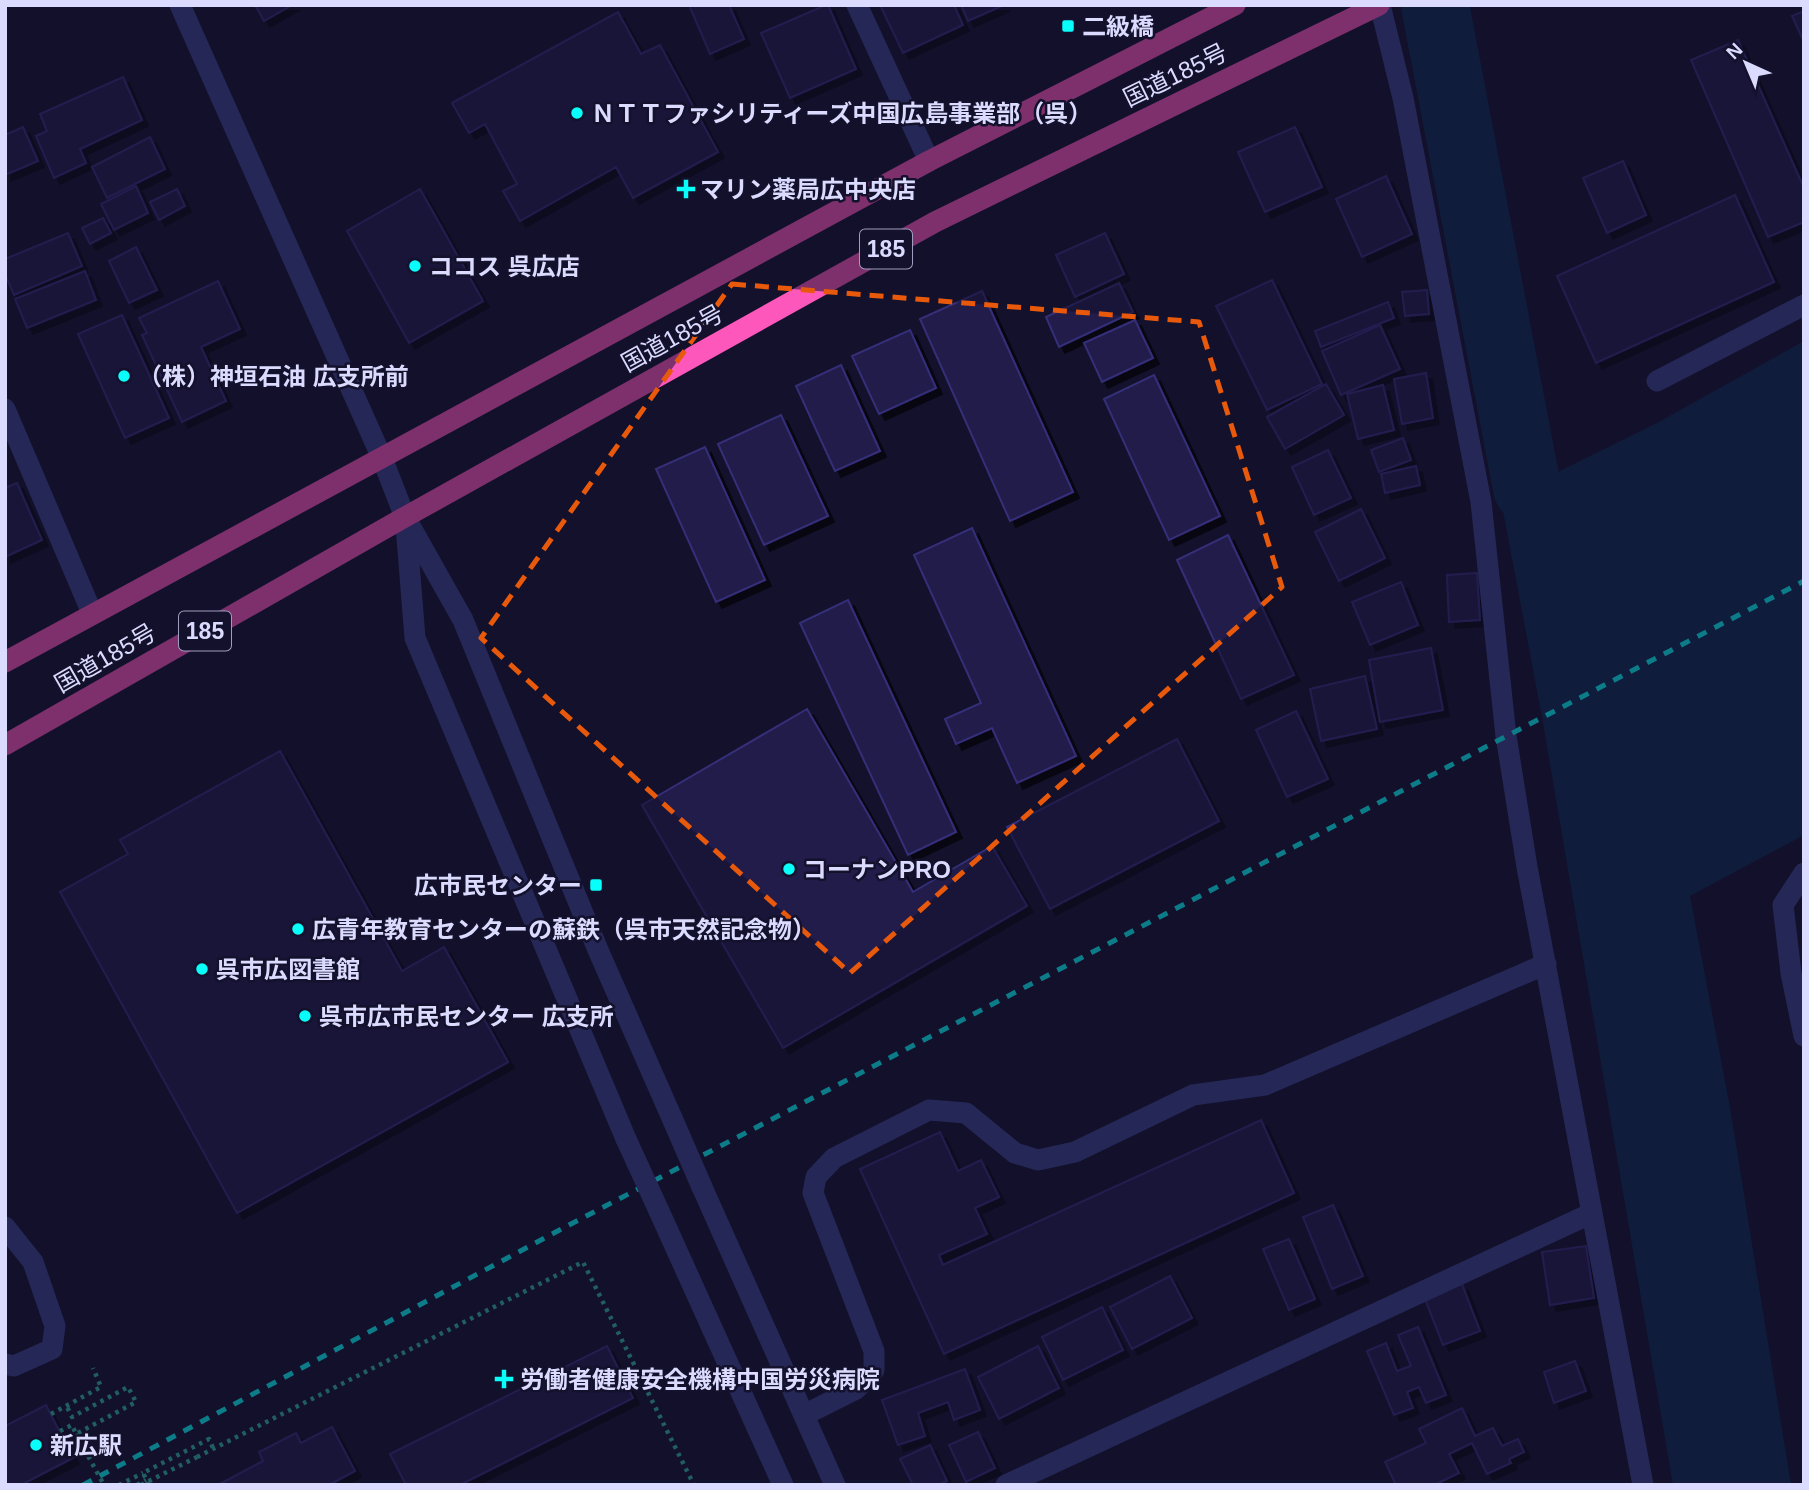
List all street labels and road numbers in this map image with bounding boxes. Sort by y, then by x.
street label: 国道185号 [1119,38,1231,112]
road number: 185 [860,230,912,268]
street label: 国道185号 [616,299,728,377]
road number: 185 [179,611,231,650]
street label: 国道185号 [50,618,160,698]

